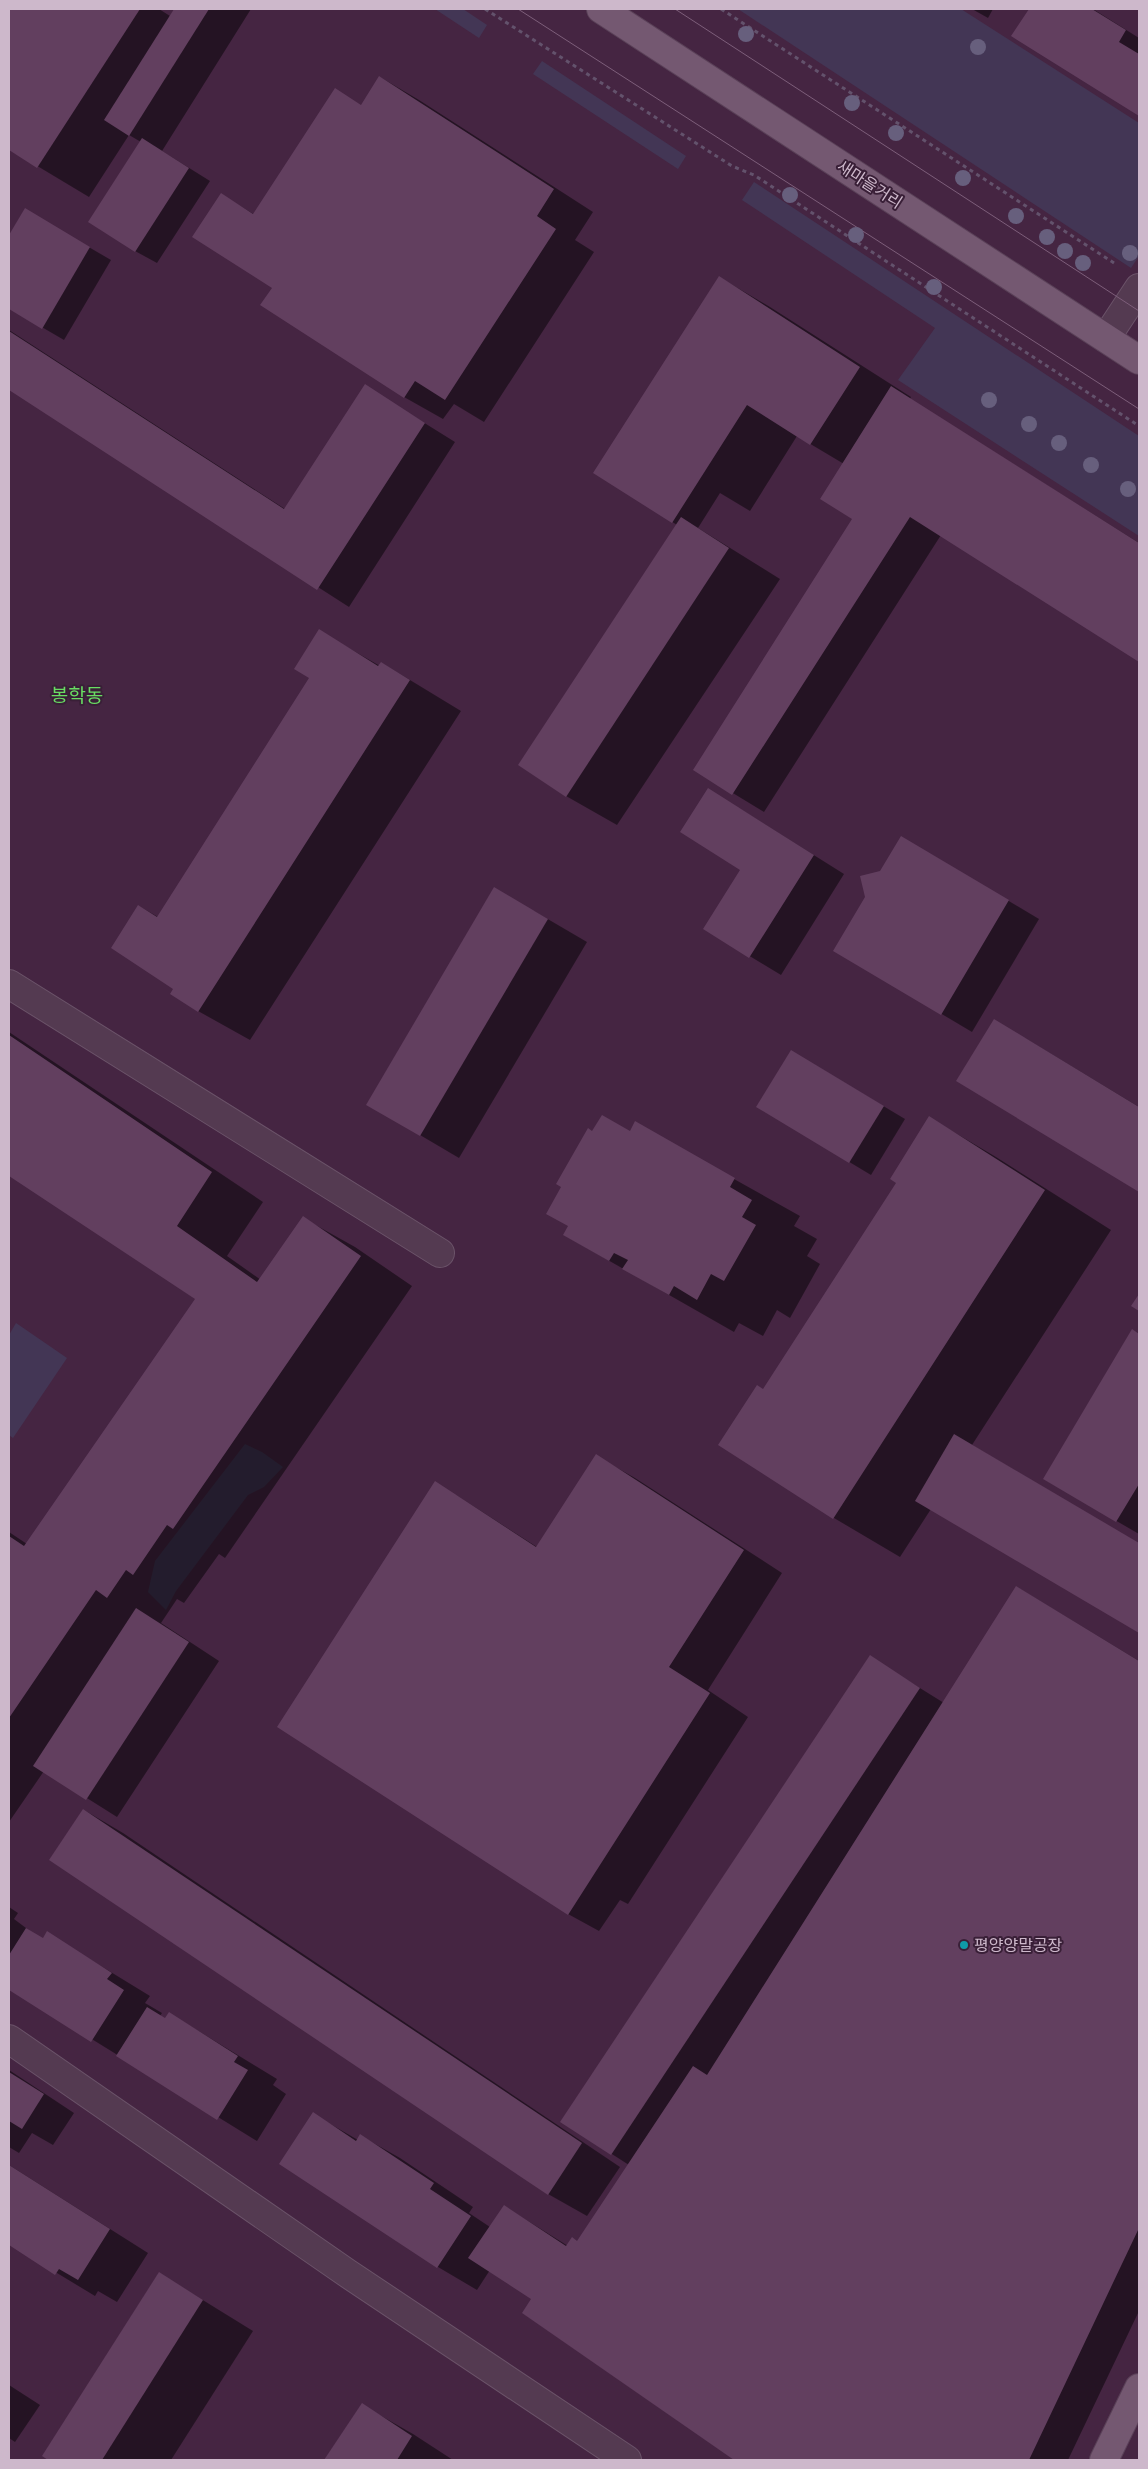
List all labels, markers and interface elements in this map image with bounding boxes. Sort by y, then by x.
street label: 새마을거리 [834,156,906,212]
district label: 봉학동 [51,684,103,707]
place label: 평양양말공장 [974,1936,1063,1955]
marker: 평양양말공장 [958,1939,970,1951]

